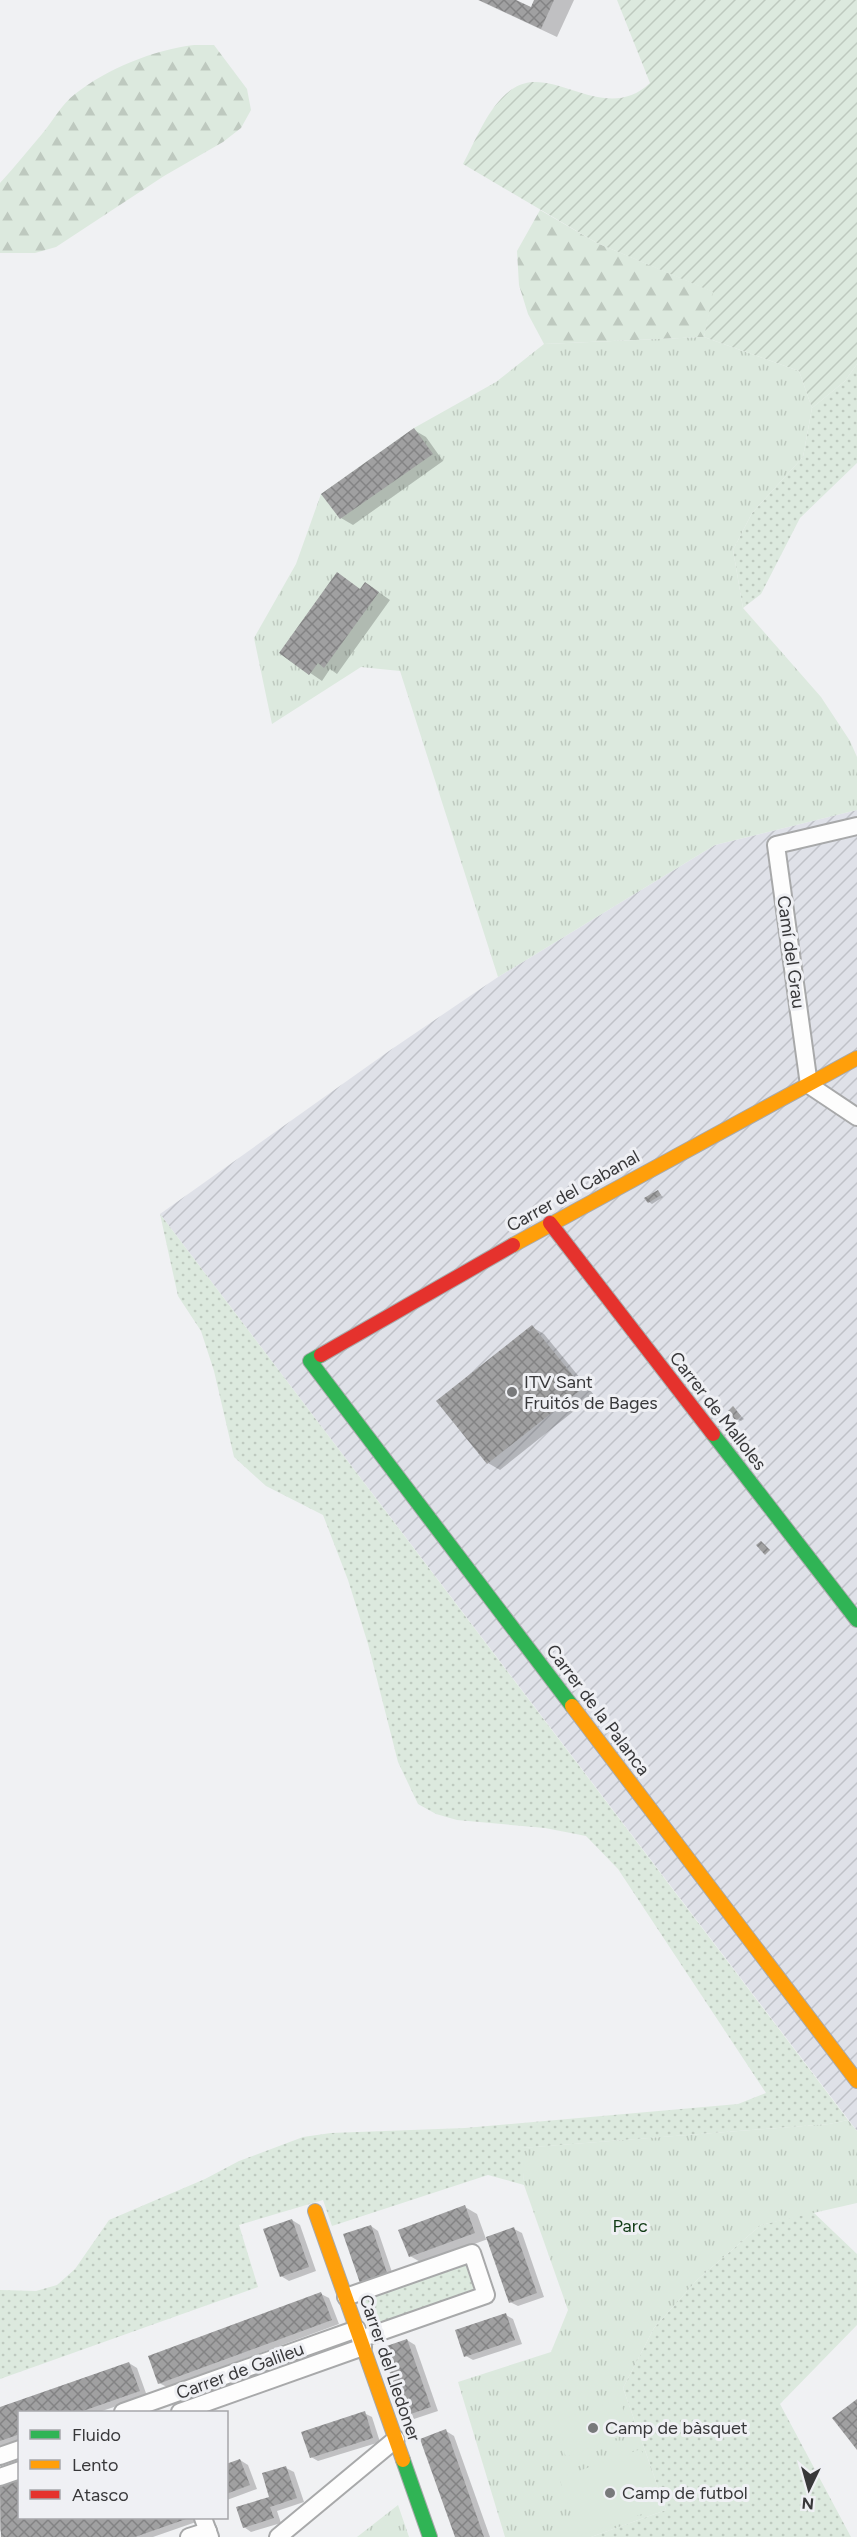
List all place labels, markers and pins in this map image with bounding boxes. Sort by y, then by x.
place label: ITV Sant Fruitós de Bages [524,1371,658,1414]
marker: ITV Sant Fruitós de Bages [505,1385,519,1399]
place label: Camp de bàsquet [605,2417,748,2439]
marker: Camp de bàsquet [586,2421,600,2435]
place label: Camp de futbol [622,2482,748,2504]
marker: Camp de futbol [603,2486,617,2500]

